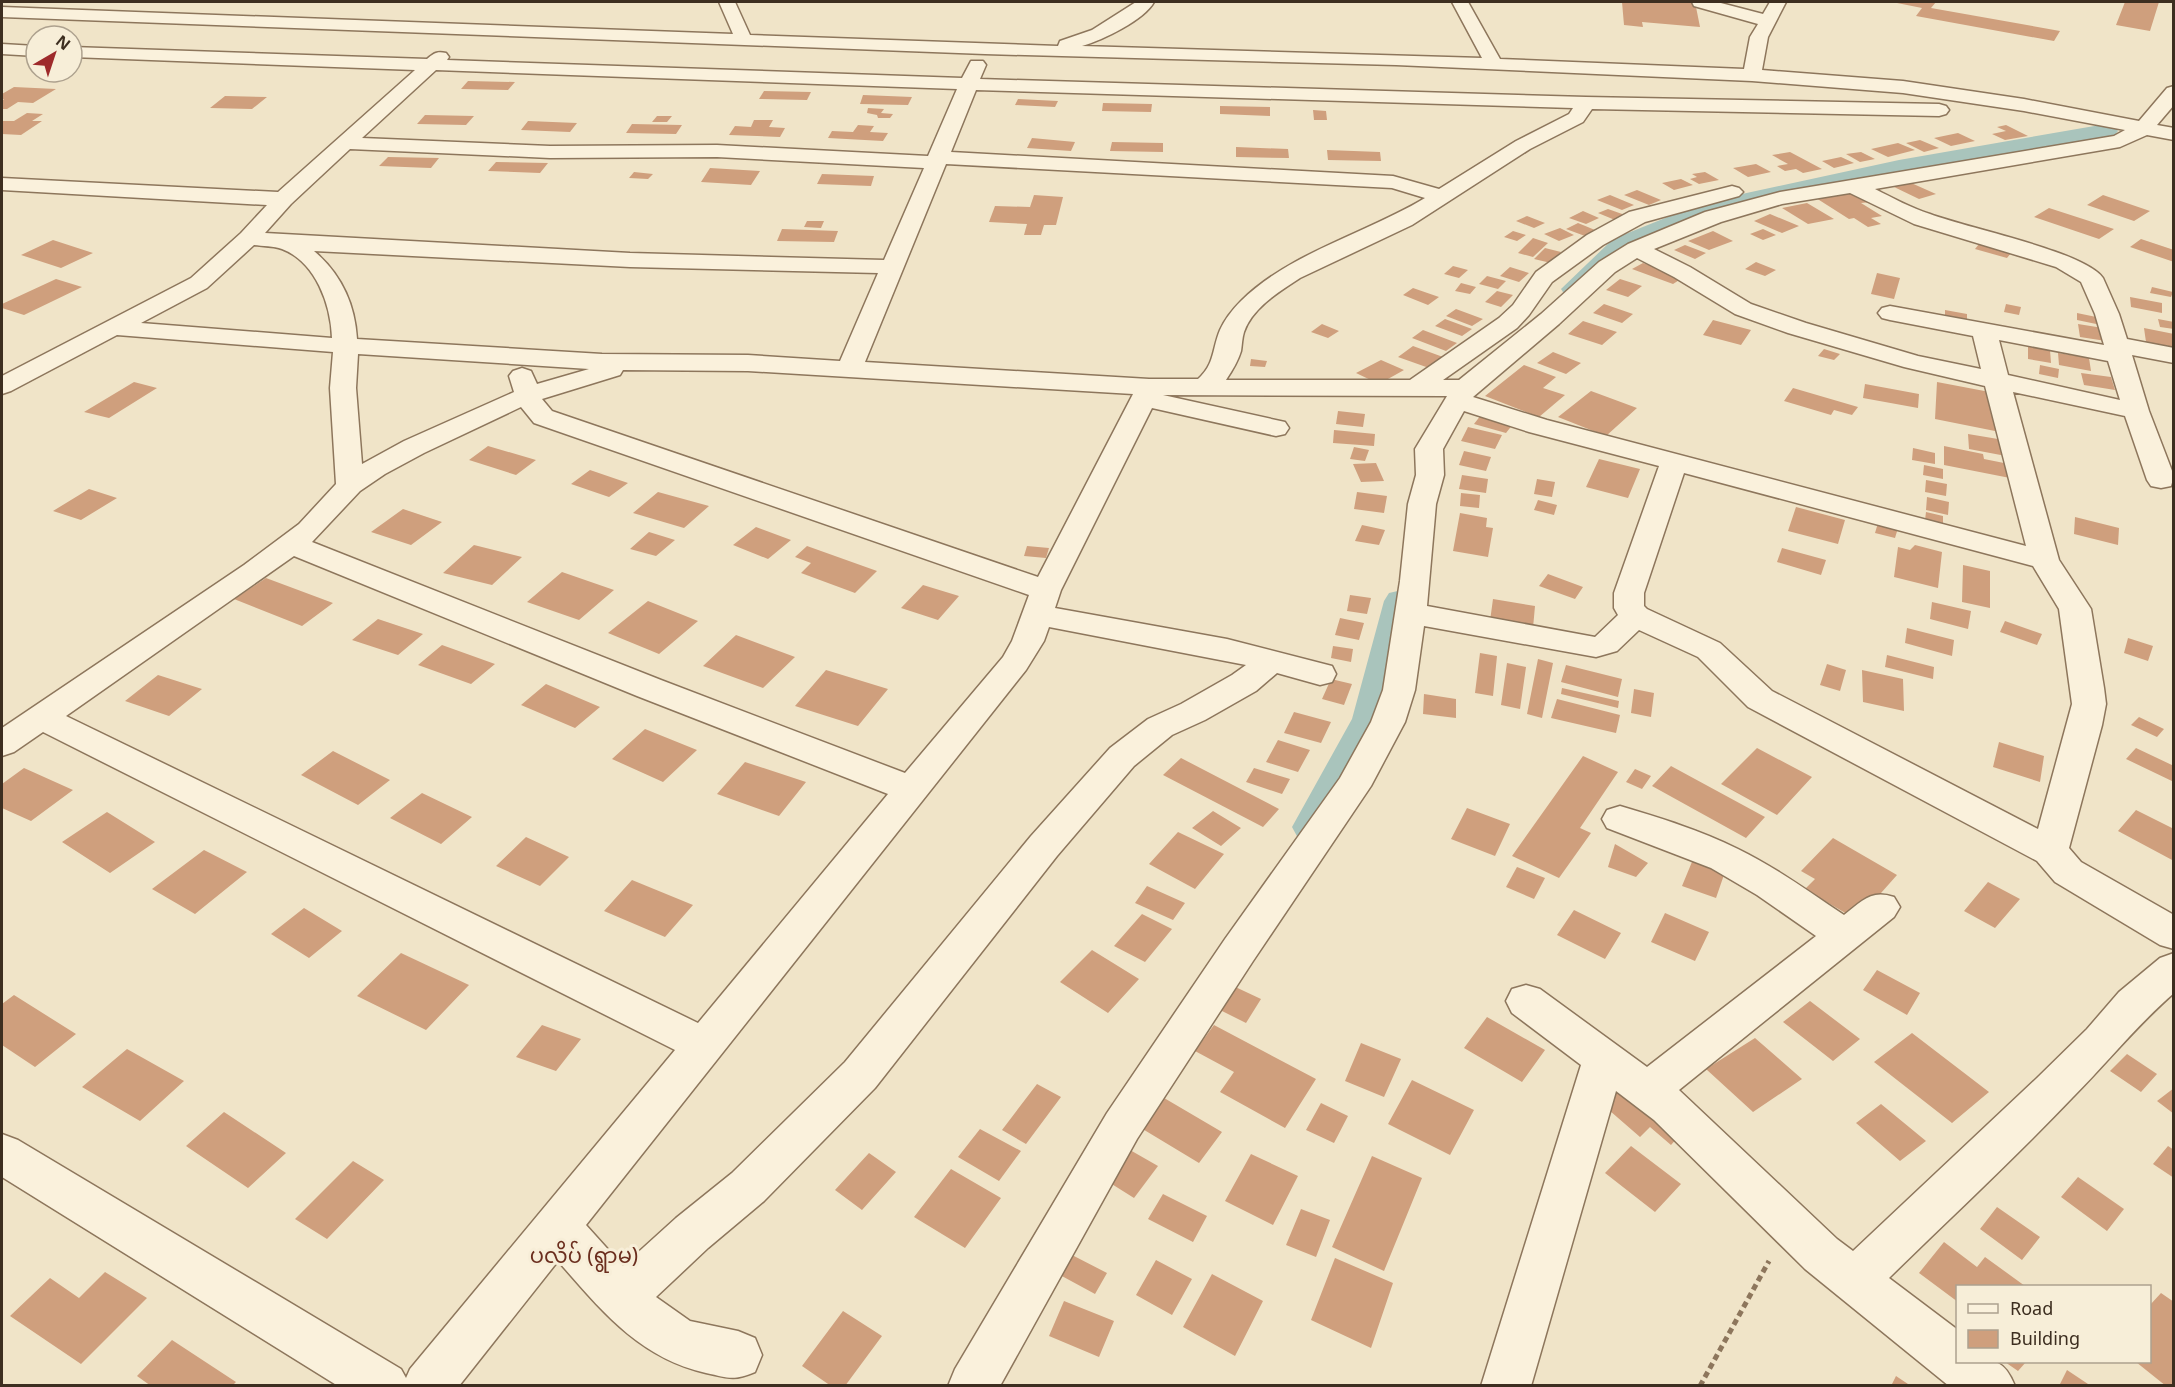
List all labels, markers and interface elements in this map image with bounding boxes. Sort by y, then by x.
north arrow [24,24,84,84]
text: N [46,27,78,62]
district label: ပလိပ် (ရွာမ) [530,1235,638,1281]
legend [1956,1285,2151,1363]
text: Road [2010,1291,2053,1330]
text: Building [2010,1321,2080,1360]

